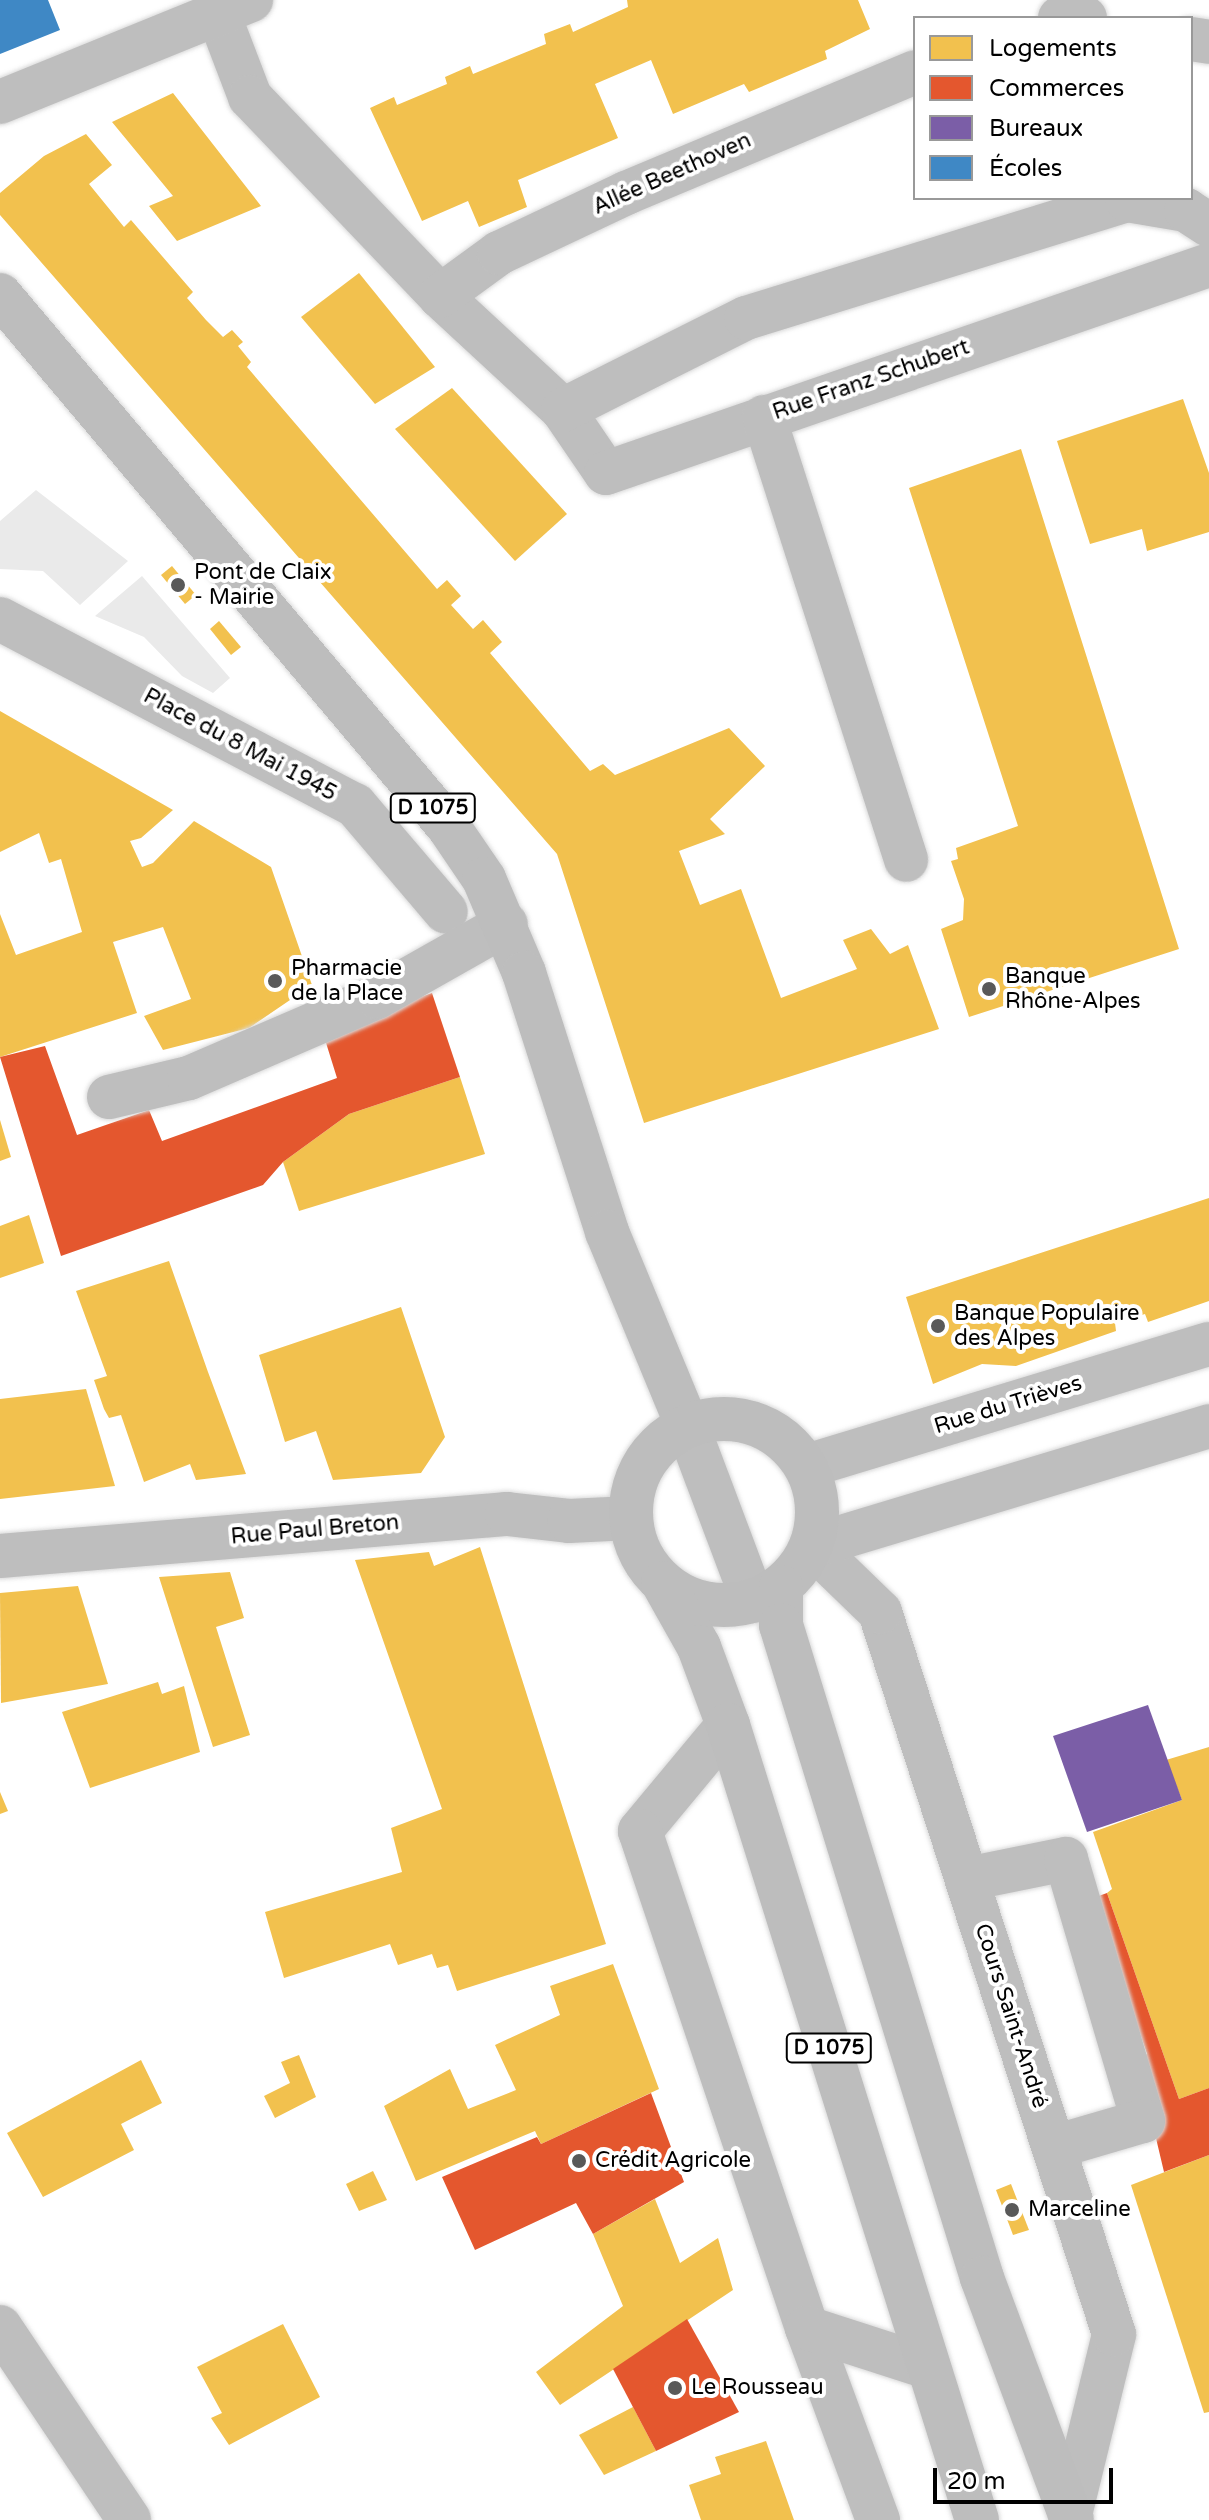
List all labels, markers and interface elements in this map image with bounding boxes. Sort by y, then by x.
legend [913,16,1193,200]
text: Logements [989,34,1117,63]
text: Commerces [989,74,1124,103]
text: Bureaux [989,114,1083,143]
street label: Allée Beethoven [589,127,755,221]
text: Écoles [989,154,1062,183]
street label: Rue Franz Schubert [769,334,973,426]
place label: Pont de Claix - Mairie [194,559,332,610]
marker: Pont de Claix - Mairie [169,576,187,594]
street label: Place du 8 Mai 1945 [139,683,341,807]
road number: D 1075 [389,792,477,824]
place label: Pharmacie de la Place [291,955,403,1006]
place label: Banque Rhône-Alpes [1005,963,1141,1014]
marker: Pharmacie de la Place [266,972,284,990]
marker: Banque Rhône-Alpes [980,980,998,998]
place label: Banque Populaire des Alpes [954,1300,1139,1352]
marker: Banque Populaire des Alpes [929,1317,947,1335]
street label: Rue du Trièves [931,1370,1085,1440]
street label: Rue Paul Breton [230,1509,400,1551]
street label: Cours Saint-André [969,1921,1053,2111]
road number: D 1075 [785,2032,873,2064]
place label: Crédit Agricole [595,2148,751,2174]
marker: Crédit Agricole [570,2152,588,2170]
place label: Marceline [1028,2197,1131,2223]
marker: Marceline [1003,2201,1021,2219]
place label: Le Rousseau [691,2375,824,2401]
marker: Le Rousseau [666,2379,684,2397]
scale bar [937,2452,1117,2502]
text: 20 m [947,2467,1005,2496]

